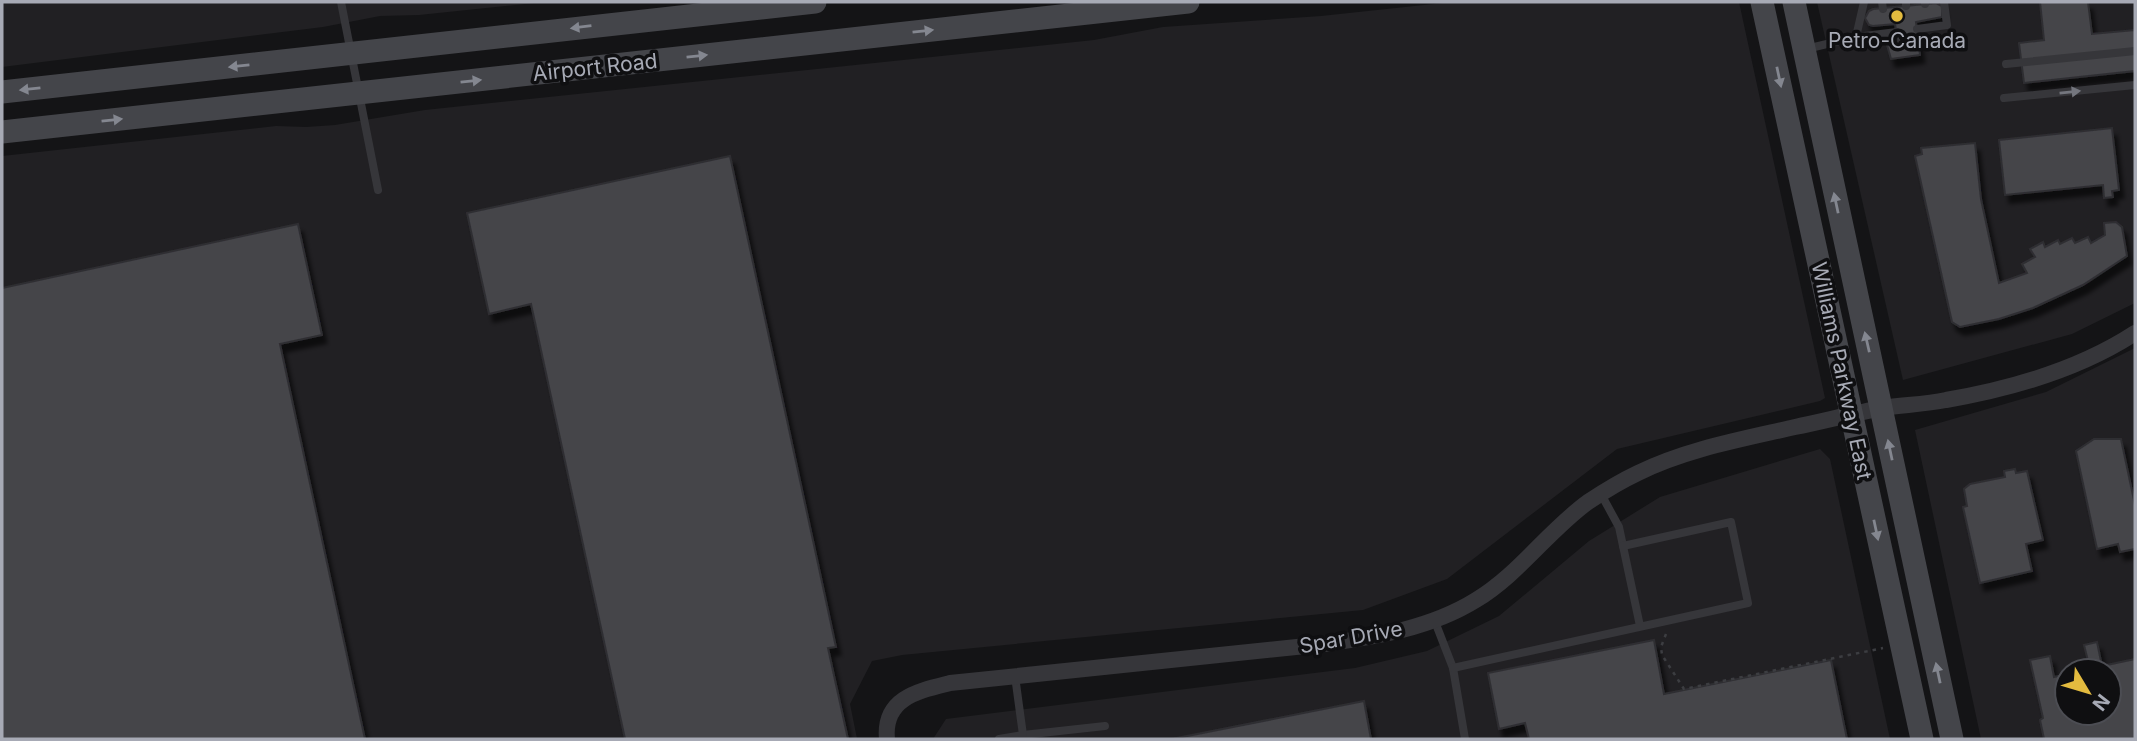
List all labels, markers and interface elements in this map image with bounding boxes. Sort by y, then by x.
marker: Petro-Canada [1889,8,1905,24]
one-way arrow [570,22,592,33]
one-way arrow [913,25,935,36]
place label: Petro-Canada [1828,28,1966,53]
street label: Airport Road [532,48,658,86]
one-way arrow [687,50,709,61]
one-way arrow [227,61,249,72]
one-way arrow [1773,66,1784,88]
one-way arrow [460,75,482,86]
one-way arrow [19,84,41,95]
one-way arrow [2059,86,2081,97]
one-way arrow [101,114,123,125]
one-way arrow [1831,192,1842,214]
street label: Williams Parkway East [1807,260,1877,482]
one-way arrow [1861,331,1872,353]
one-way arrow [1885,439,1896,461]
one-way arrow [1871,519,1882,541]
street label: Spar Drive [1297,616,1405,658]
north arrow [2053,657,2123,727]
one-way arrow [1932,662,1943,684]
text: N [2087,689,2115,715]

